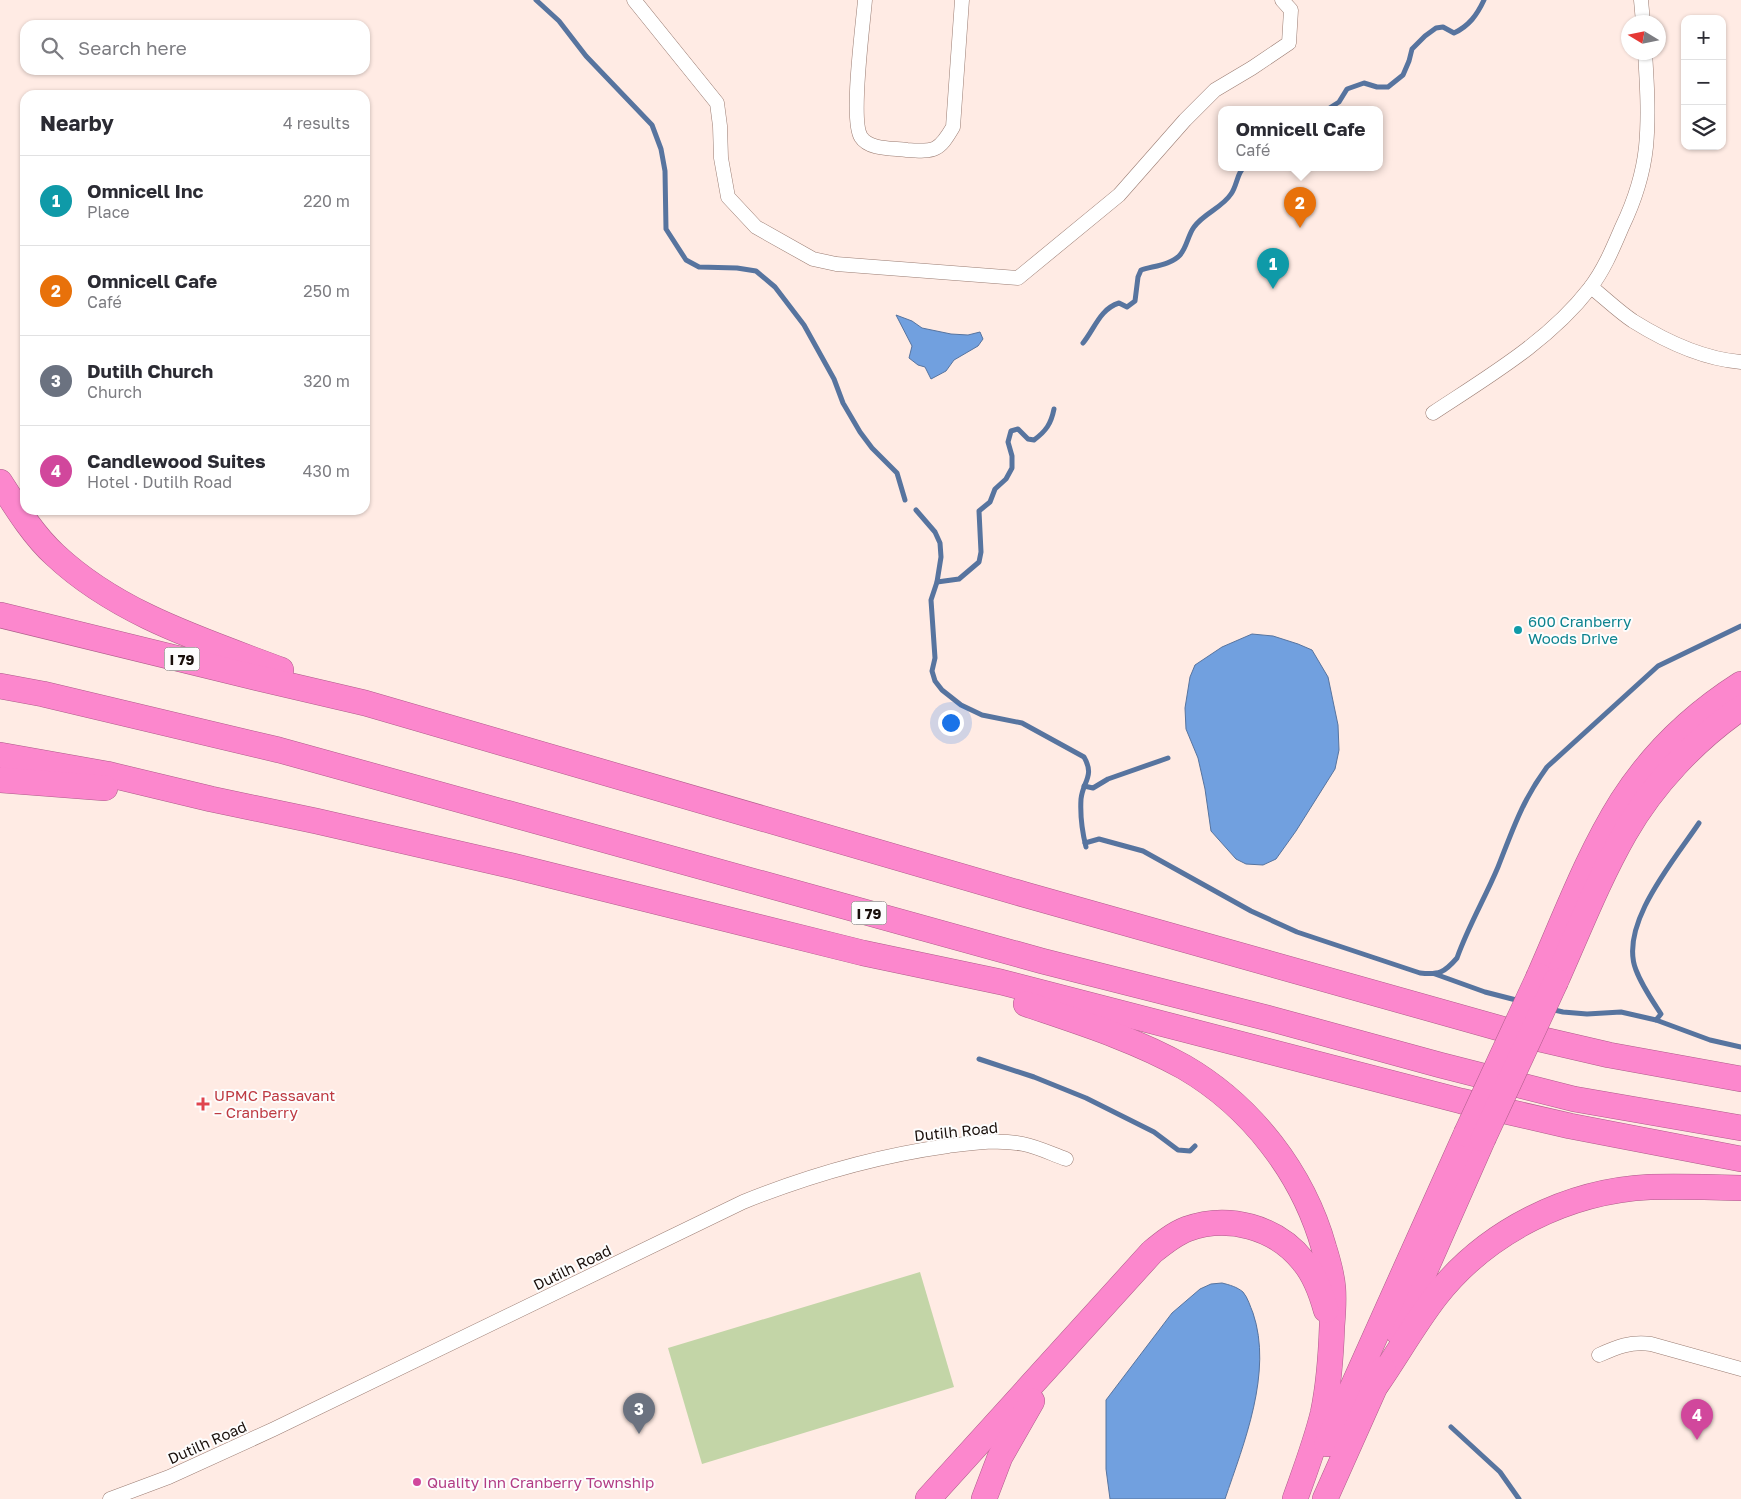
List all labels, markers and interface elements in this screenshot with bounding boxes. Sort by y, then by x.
north arrow [1621,15,1666,60]
map controls [1681,15,1726,150]
button: + [1681,15,1726,60]
search box [20,20,370,75]
icon: search [38,34,66,62]
text: Search here [78,36,187,59]
button: − [1681,60,1726,105]
button: layers [1681,105,1726,150]
popup [1218,106,1383,171]
text: Nearby [40,110,114,136]
text: 4 results [283,113,350,133]
text: Omnicell Cafe [1235,117,1366,140]
text: Café [1235,140,1270,160]
text: Omnicell Inc [87,179,203,202]
pin: 2 [1284,187,1316,228]
text: 1 [52,191,60,211]
text: 220 m [303,191,350,211]
text: Place [87,202,130,222]
pin: 1 [1257,248,1289,289]
text: Omnicell Cafe [87,269,217,292]
text: 2 [51,281,61,301]
text: 250 m [303,281,350,301]
text: Café [87,292,122,312]
text: Dutilh Church [87,359,213,382]
text: 3 [51,371,61,391]
text: 320 m [303,371,350,391]
text: Church [87,382,142,402]
text: Candlewood Suites [87,449,266,472]
text: 4 [51,461,61,481]
text: 430 m [303,461,350,481]
text: Hotel · Dutilh Road [87,472,232,492]
place label: 600 Cranberry Woods Drive [1528,612,1632,647]
marker: 600 Cranberry Woods Drive [1512,624,1524,636]
road number: I 79 [164,648,200,671]
your location [938,710,964,736]
road number: I 79 [852,901,886,924]
place label: UPMC Passavant – Cranberry [214,1086,335,1121]
marker: UPMC Passavant – Cranberry [196,1097,210,1111]
street label: Dutilh Road [913,1118,999,1144]
street label: Dutilh Road [530,1240,614,1294]
pin: 3 [623,1393,655,1434]
pin: 4 [1681,1399,1713,1440]
street label: Dutilh Road [165,1417,249,1467]
place label: Quality Inn Cranberry Township [427,1473,654,1491]
marker: Quality Inn Cranberry Township [411,1476,423,1488]

